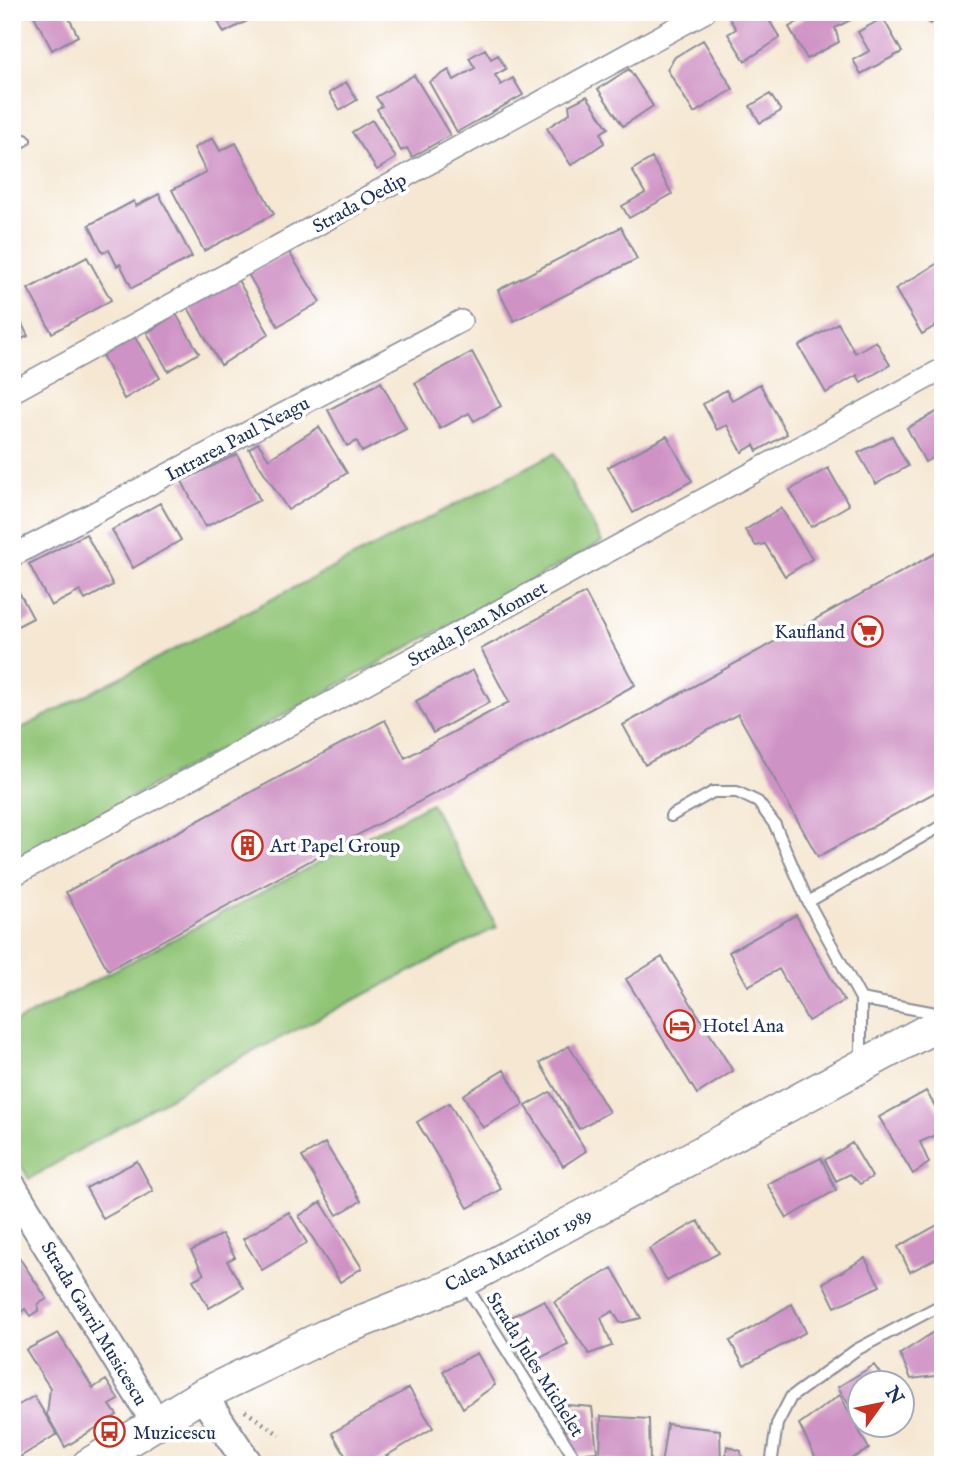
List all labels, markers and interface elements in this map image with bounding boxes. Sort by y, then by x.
street label: Strada Oedip [309,168,411,239]
street label: Intrarea Paul Neagu [162,392,314,488]
street label: Strada Jean Monnet [404,576,552,673]
supermarket icon: Kaufland [851,614,885,648]
place label: Kaufland [775,621,846,645]
building icon: Art Papel Group [230,828,264,862]
place label: Art Papel Group [269,835,400,859]
hotel icon: Hotel Ana [662,1008,696,1042]
place label: Hotel Ana [702,1015,785,1039]
street label: Calea Martirilor 1989 [441,1203,597,1298]
street label: Strada Gavril Musicescu [35,1237,152,1411]
street label: Strada Jules Michelet [480,1288,589,1442]
north arrow [846,1368,916,1438]
text: N [878,1382,908,1410]
bus stop icon: Muzicescu [93,1415,127,1449]
place label: Muzicescu [133,1422,216,1446]

